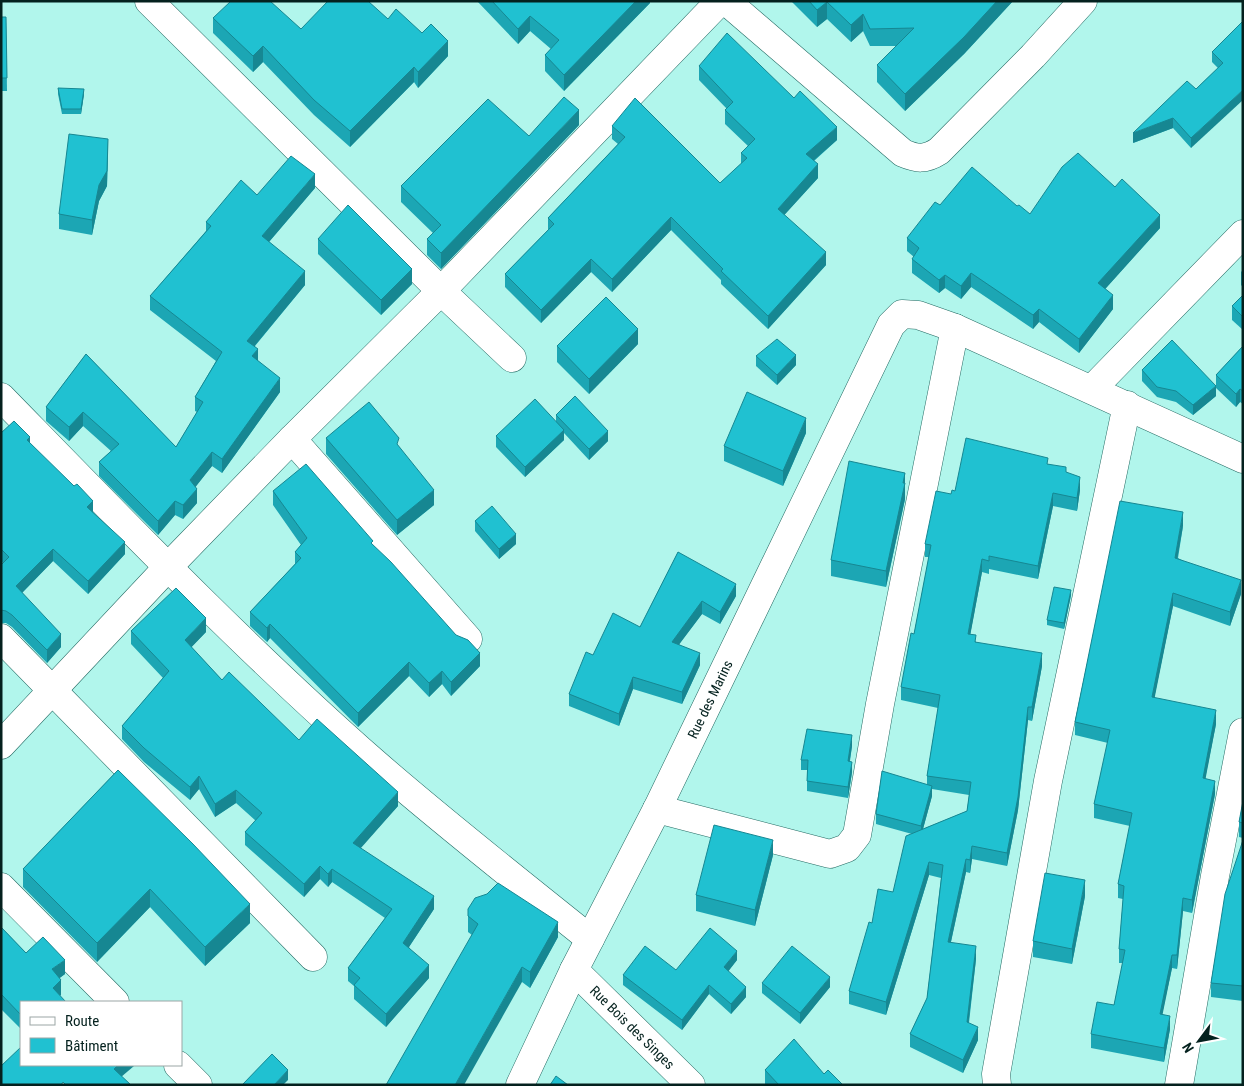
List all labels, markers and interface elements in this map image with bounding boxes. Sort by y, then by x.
street label: Rue des Marins [684,658,736,741]
street label: Rue Bois des Singes [587,983,678,1072]
legend [20,1001,182,1066]
text: Route [65,1012,99,1030]
north arrow [1174,1016,1224,1066]
text: Bâtiment [65,1037,118,1055]
text: N [1179,1040,1197,1056]

